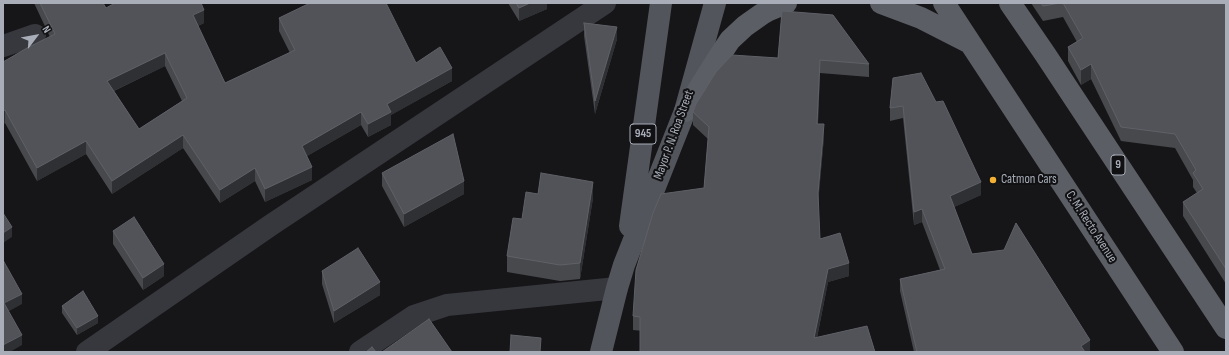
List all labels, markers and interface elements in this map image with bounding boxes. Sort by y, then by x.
north arrow [16,16,56,56]
text: N [40,23,54,35]
street label: Mayor P. N. Roa Street [651,88,697,182]
road number: 945 [630,124,656,144]
road number: 9 [1111,155,1125,175]
place label: Catmon Cars [1001,172,1057,188]
marker: Catmon Cars [988,175,998,185]
street label: C. M. Recto Avenue [1062,188,1120,266]

